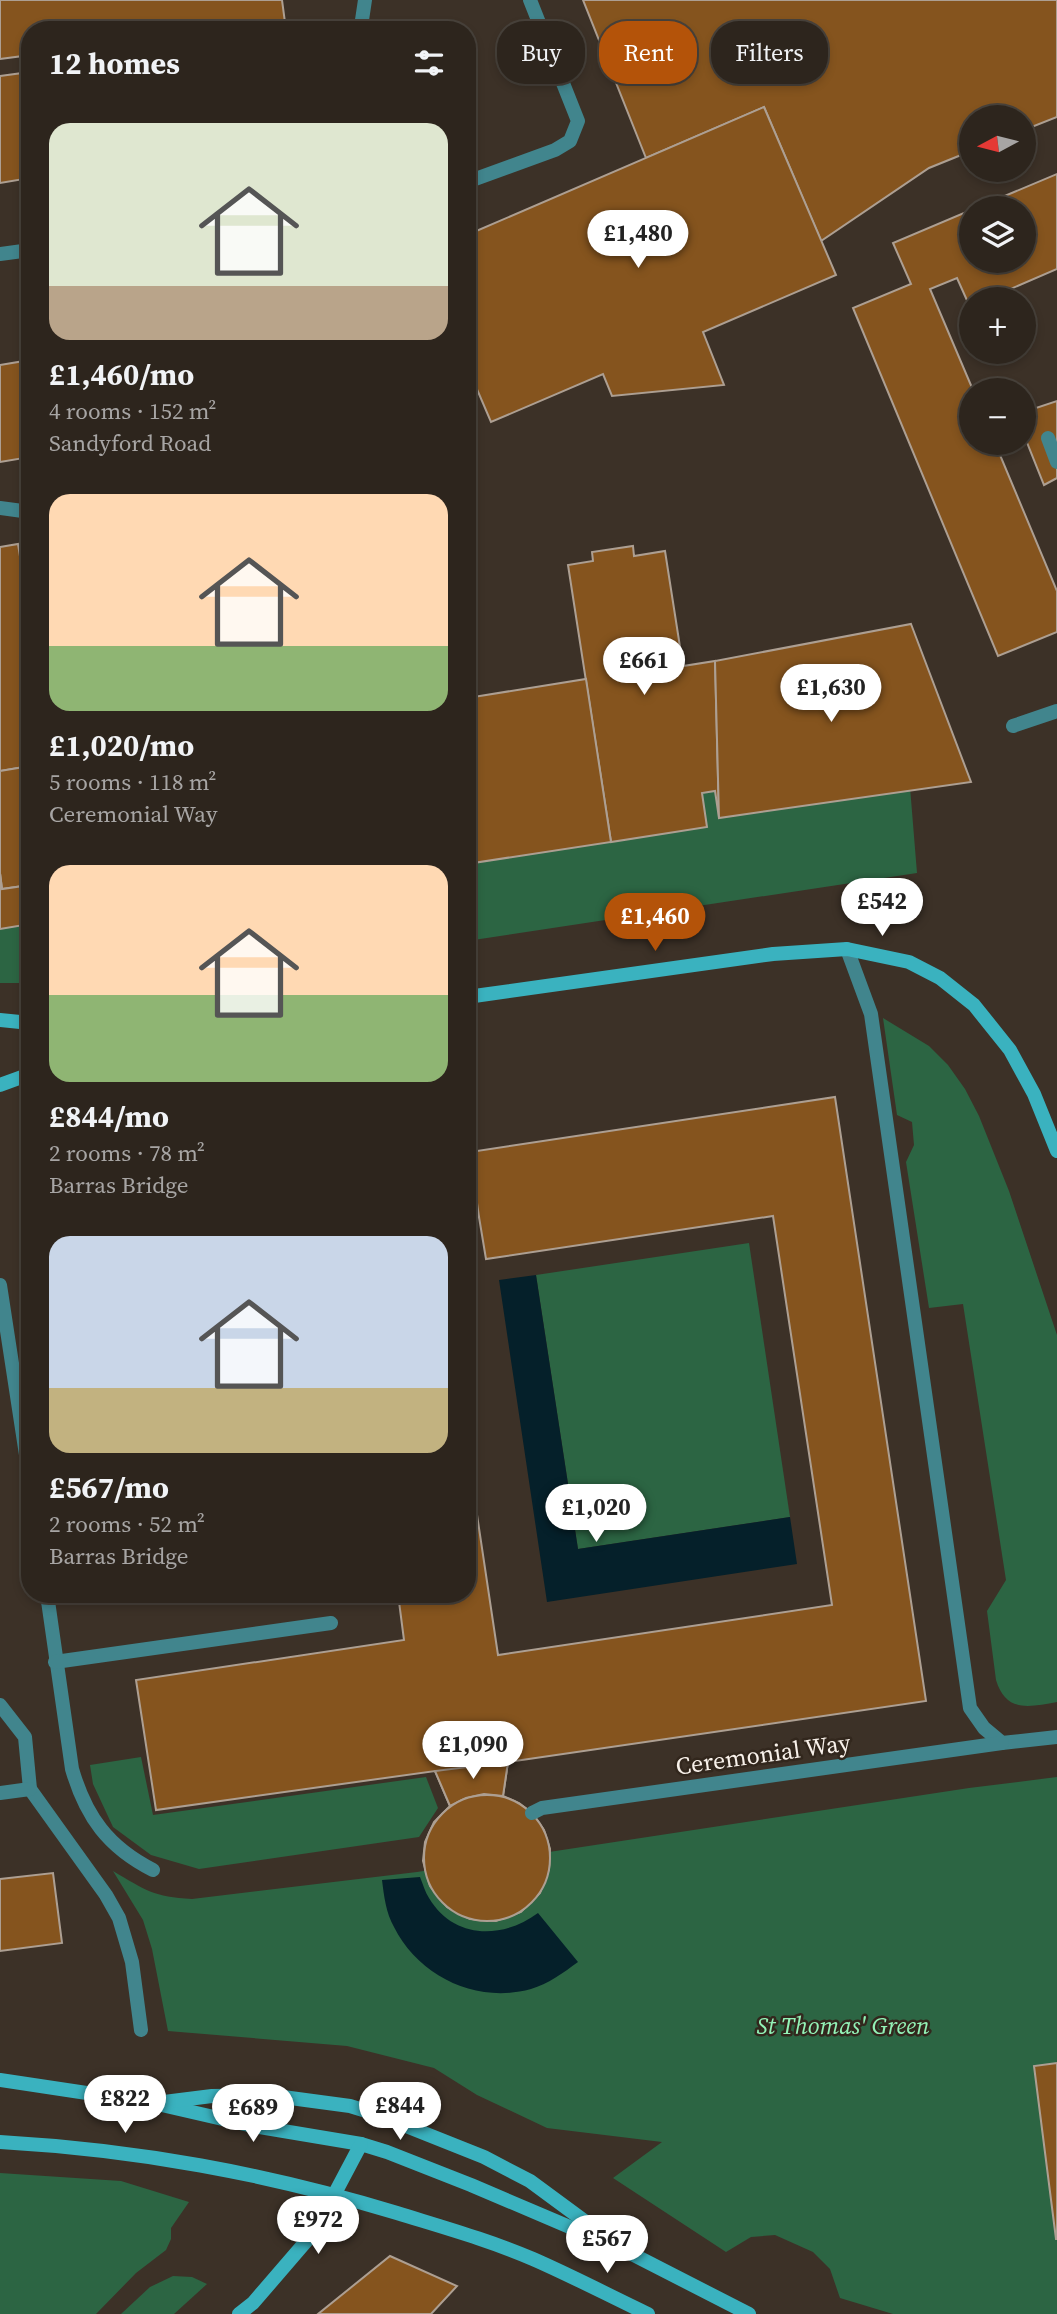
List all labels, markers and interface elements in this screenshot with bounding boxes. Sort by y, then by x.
chip: Buy [497,21,585,84]
chip: Rent [599,21,697,84]
chip: Filters [711,21,828,84]
text: 12 homes [49,43,180,84]
icon: filters [410,44,448,82]
north arrow [959,105,1036,182]
map controls [959,105,1036,455]
icon: home [186,168,312,294]
button: layers [959,196,1036,273]
pin: £1,480 [581,210,695,270]
text: £1,480 [603,217,673,249]
button: + [959,287,1036,364]
text: £1,460/mo [49,354,194,395]
button: − [959,378,1036,455]
text: 4 rooms · 152 m² [49,395,216,427]
text: Sandyford Road [49,427,211,459]
icon: home [186,539,312,665]
pin: £661 [603,638,685,697]
text: £661 [619,644,669,676]
pin: £1,630 [774,664,888,724]
text: £1,630 [796,671,866,703]
text: £1,020/mo [49,725,194,766]
text: 5 rooms · 118 m² [49,766,216,798]
text: Ceremonial Way [49,798,218,830]
pin: £542 [841,878,923,938]
text: £542 [857,885,907,917]
pin: £1,460 [598,894,712,953]
text: £1,460 [620,900,690,932]
icon: home [186,910,312,1036]
text: £844/mo [49,1096,169,1137]
text: 2 rooms · 78 m² [49,1137,205,1169]
text: Barras Bridge [49,1169,189,1201]
icon: home [186,1281,312,1407]
text: £567/mo [49,1467,169,1508]
pin: £1,020 [539,1484,653,1544]
text: £1,020 [561,1491,631,1523]
text: 2 rooms · 52 m² [49,1508,205,1540]
text: Barras Bridge [49,1540,189,1572]
pin: £1,090 [416,1722,530,1781]
street label: Ceremonial Way [674,1725,853,1783]
text: £1,090 [438,1728,508,1760]
park label: St Thomas' Green [756,2009,930,2042]
pin: £822 [84,2076,166,2135]
text: £822 [100,2082,150,2114]
pin: £844 [359,2082,441,2142]
pin: £689 [212,2084,294,2144]
text: £844 [375,2089,425,2121]
text: £689 [228,2091,278,2123]
pin: £972 [277,2196,359,2256]
text: £972 [293,2203,343,2235]
pin: £567 [566,2216,648,2275]
text: £567 [582,2222,632,2254]

